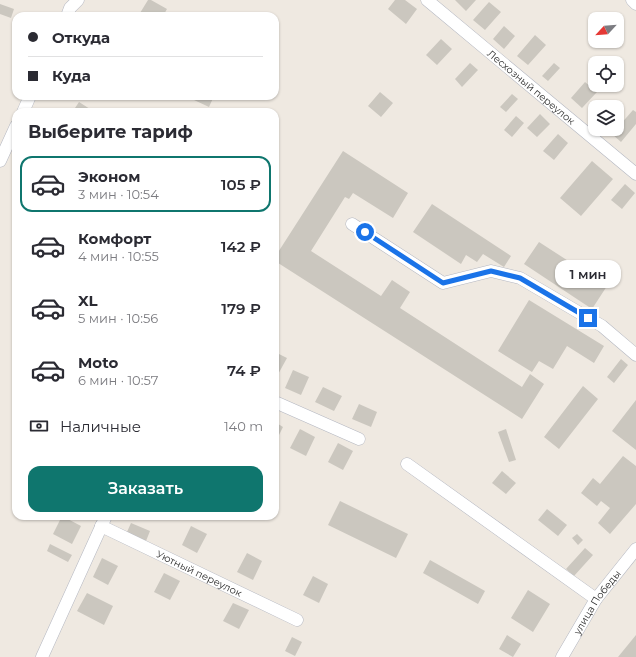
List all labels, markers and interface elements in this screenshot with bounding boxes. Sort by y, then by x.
north arrow [588,12,624,48]
map controls [588,12,624,136]
text: Откуда [52,28,110,47]
street label: Лесхозный переулок [485,47,578,127]
button: locate [588,56,624,92]
text: Куда [52,66,91,85]
button: layers [588,100,624,136]
text: Выберите тариф [28,121,193,143]
icon: car [30,166,66,202]
text: Эконом [78,167,140,186]
text: 105 ₽ [221,175,261,194]
text: 3 мин · 10:54 [78,186,159,202]
route start [356,223,374,241]
icon: car [30,228,66,264]
text: Комфорт [78,229,151,248]
text: 142 ₽ [221,237,261,256]
text: 4 мин · 10:55 [78,248,159,264]
callout: 1 мин [555,260,621,288]
text: 1 мин [569,266,607,282]
icon: car [30,290,66,326]
text: XL [78,291,97,310]
text: 179 ₽ [221,299,261,318]
route end [579,309,597,327]
text: 5 мин · 10:56 [78,310,158,326]
icon: car [30,352,66,388]
text: Moto [78,353,118,372]
text: 74 ₽ [227,361,261,380]
text: 6 мин · 10:57 [78,372,158,388]
icon: cash [28,415,50,437]
text: Наличные [60,417,141,436]
text: 140 m [224,418,263,434]
button: Заказать [28,466,263,512]
street label: Уютный переулок [154,547,244,599]
street label: улица Победы [570,567,623,638]

